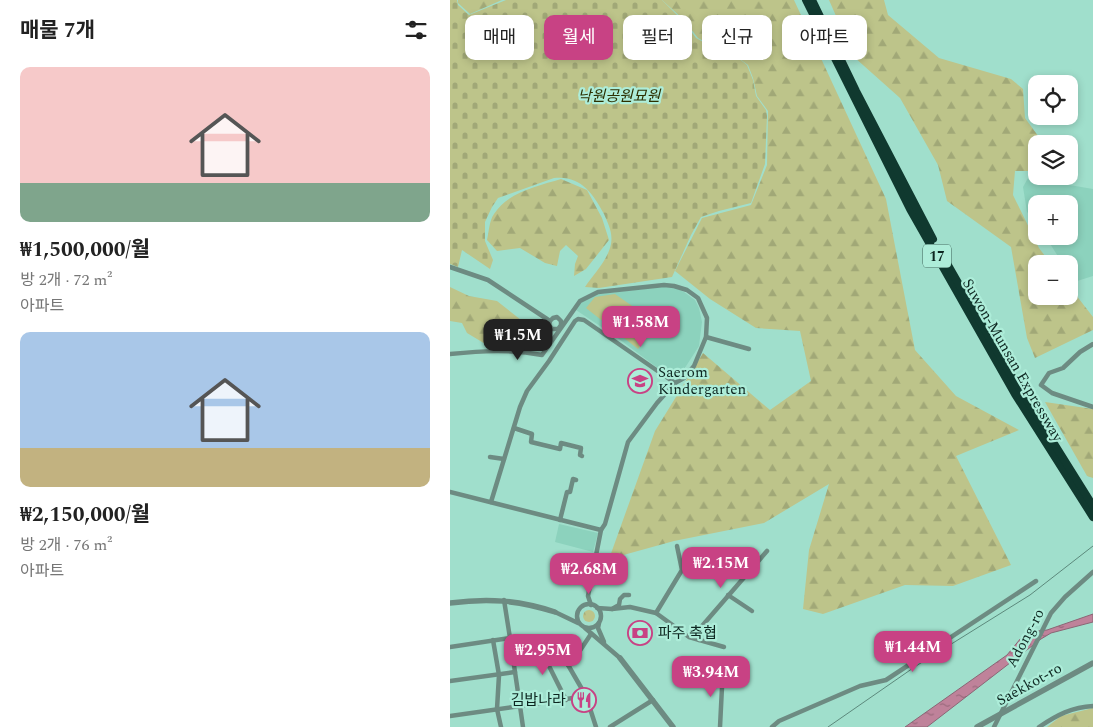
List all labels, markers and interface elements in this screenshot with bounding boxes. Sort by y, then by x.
text: 매물 7개 [20,15,95,47]
chip: 매매 [465,15,534,60]
chip: 월세 [544,15,613,60]
chip: 필터 [623,15,692,60]
chip: 신규 [702,15,772,60]
chip: 아파트 [782,15,867,60]
icon: filters [402,16,430,44]
map controls [1028,75,1078,305]
button: locate [1028,75,1078,125]
park label: 낙원공원묘원 [578,85,662,108]
icon: home [180,100,270,190]
button: layers [1028,135,1078,185]
button: + [1028,195,1078,245]
text: ₩1,500,000/월 [20,234,150,266]
road number: 17 [923,245,951,268]
button: − [1028,255,1078,305]
text: 방 2개 · 72 m² [20,268,112,292]
street label: Suwon-Munsan Expressway [956,274,1069,447]
text: 아파트 [20,294,64,318]
pin: ₩1.58M [600,306,682,348]
text: ₩1.58M [613,310,669,334]
pin: ₩1.5M [483,318,553,361]
text: ₩1.5M [494,323,542,347]
place label: Saerom Kindergarten [658,361,747,401]
icon: home [180,365,270,455]
school or university icon: Saerom Kindergarten [627,368,653,394]
text: ₩2,150,000/월 [20,499,150,531]
text: 방 2개 · 76 m² [20,533,112,557]
pin: ₩2.15M [680,546,762,589]
text: ₩2.15M [693,551,749,575]
pin: ₩2.68M [548,552,630,595]
text: ₩2.68M [561,557,617,581]
text: 아파트 [20,559,64,583]
street label: Adong-ro [1000,605,1051,672]
bank icon: 파주 축협 [627,620,653,646]
place label: 파주 축협 [658,622,717,645]
pin: ₩1.44M [872,630,954,673]
pin: ₩2.95M [502,634,584,676]
text: ₩1.44M [885,635,941,659]
text: ₩2.95M [515,638,571,662]
pin: ₩3.94M [670,656,752,698]
street label: Saekkot-ro [992,657,1066,712]
text: ₩3.94M [683,660,739,684]
restaurant icon: 김밥나라 [571,687,597,713]
place label: 김밥나라 [511,689,566,712]

